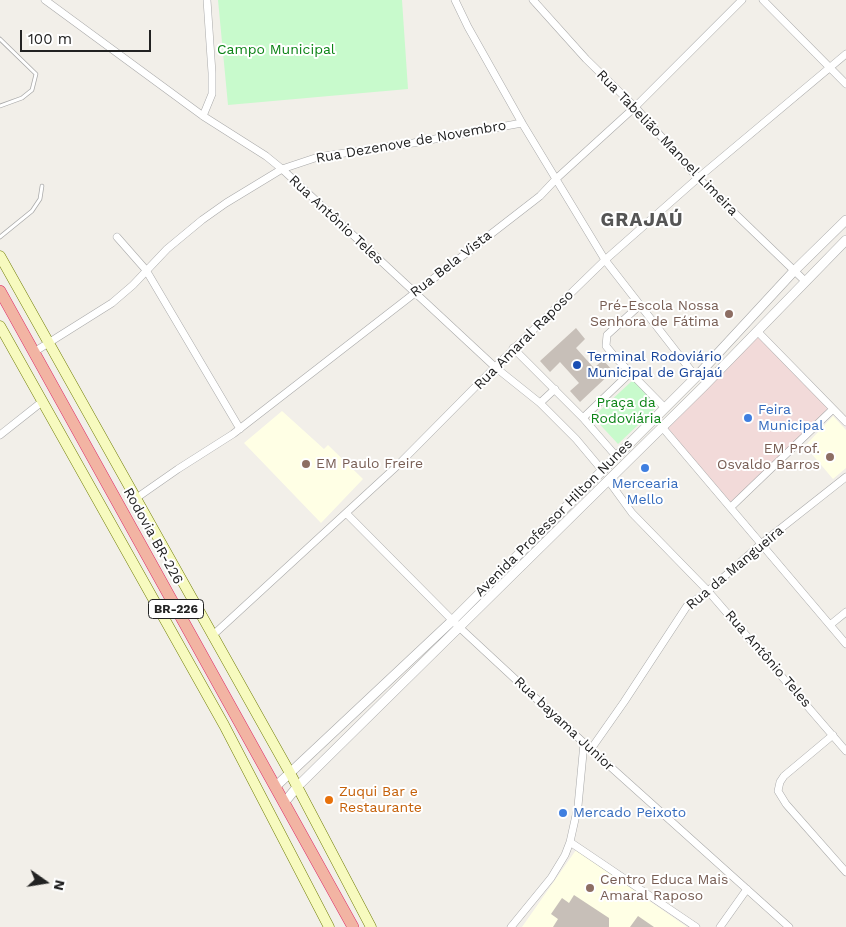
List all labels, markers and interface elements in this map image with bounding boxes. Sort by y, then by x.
scale bar [22,20,154,52]
text: 100 m [28,30,72,48]
park label: Campo Municipal [217,42,335,58]
street label: Rua Tabelião Manoel Limeira [593,67,741,219]
street label: Rua Dezenove de Novembro [315,117,507,167]
street label: Rua Antônio Teles [285,172,387,268]
district label: GRAJAÚ [600,209,684,231]
street label: Rua Bela Vista [407,227,495,301]
street label: Rua Amaral Raposo [471,287,577,393]
place label: Pré-Escola Nossa Senhora de Fátima [590,298,719,331]
marker: Pré-Escola Nossa Senhora de Fátima [723,308,735,320]
place label: Terminal Rodoviário Municipal de Grajaú [587,349,723,382]
marker: Terminal Rodoviário Municipal de Grajaú [571,359,583,371]
park label: Praça da Rodoviária [591,395,661,428]
place label: Feira Municipal [758,402,823,434]
marker: Feira Municipal [742,412,754,424]
street label: Avenida Professor Hilton Nunes [472,436,636,600]
place label: EM Prof. Osvaldo Barros [717,441,820,474]
marker: EM Prof. Osvaldo Barros [824,451,836,463]
place label: EM Paulo Freire [316,456,423,472]
marker: EM Paulo Freire [300,458,312,470]
marker: Mercearia Mello [639,462,651,474]
place label: Mercearia Mello [612,476,678,508]
street label: Rodovia BR-226 [120,485,186,587]
street label: Rua da Mangueira [683,522,787,614]
road number: BR-226 [148,600,204,618]
street label: Rua Antônio Teles [721,607,815,711]
street label: Rua bayama Junior [510,673,618,775]
place label: Zuqui Bar e Restaurante [339,784,422,816]
marker: Zuqui Bar e Restaurante [323,794,335,806]
place label: Mercado Peixoto [573,805,686,821]
marker: Mercado Peixoto [557,807,569,819]
north arrow [20,857,70,907]
place label: Centro Educa Mais Amaral Raposo [600,872,728,904]
text: N [51,879,69,892]
marker: Centro Educa Mais Amaral Raposo [584,882,596,894]

